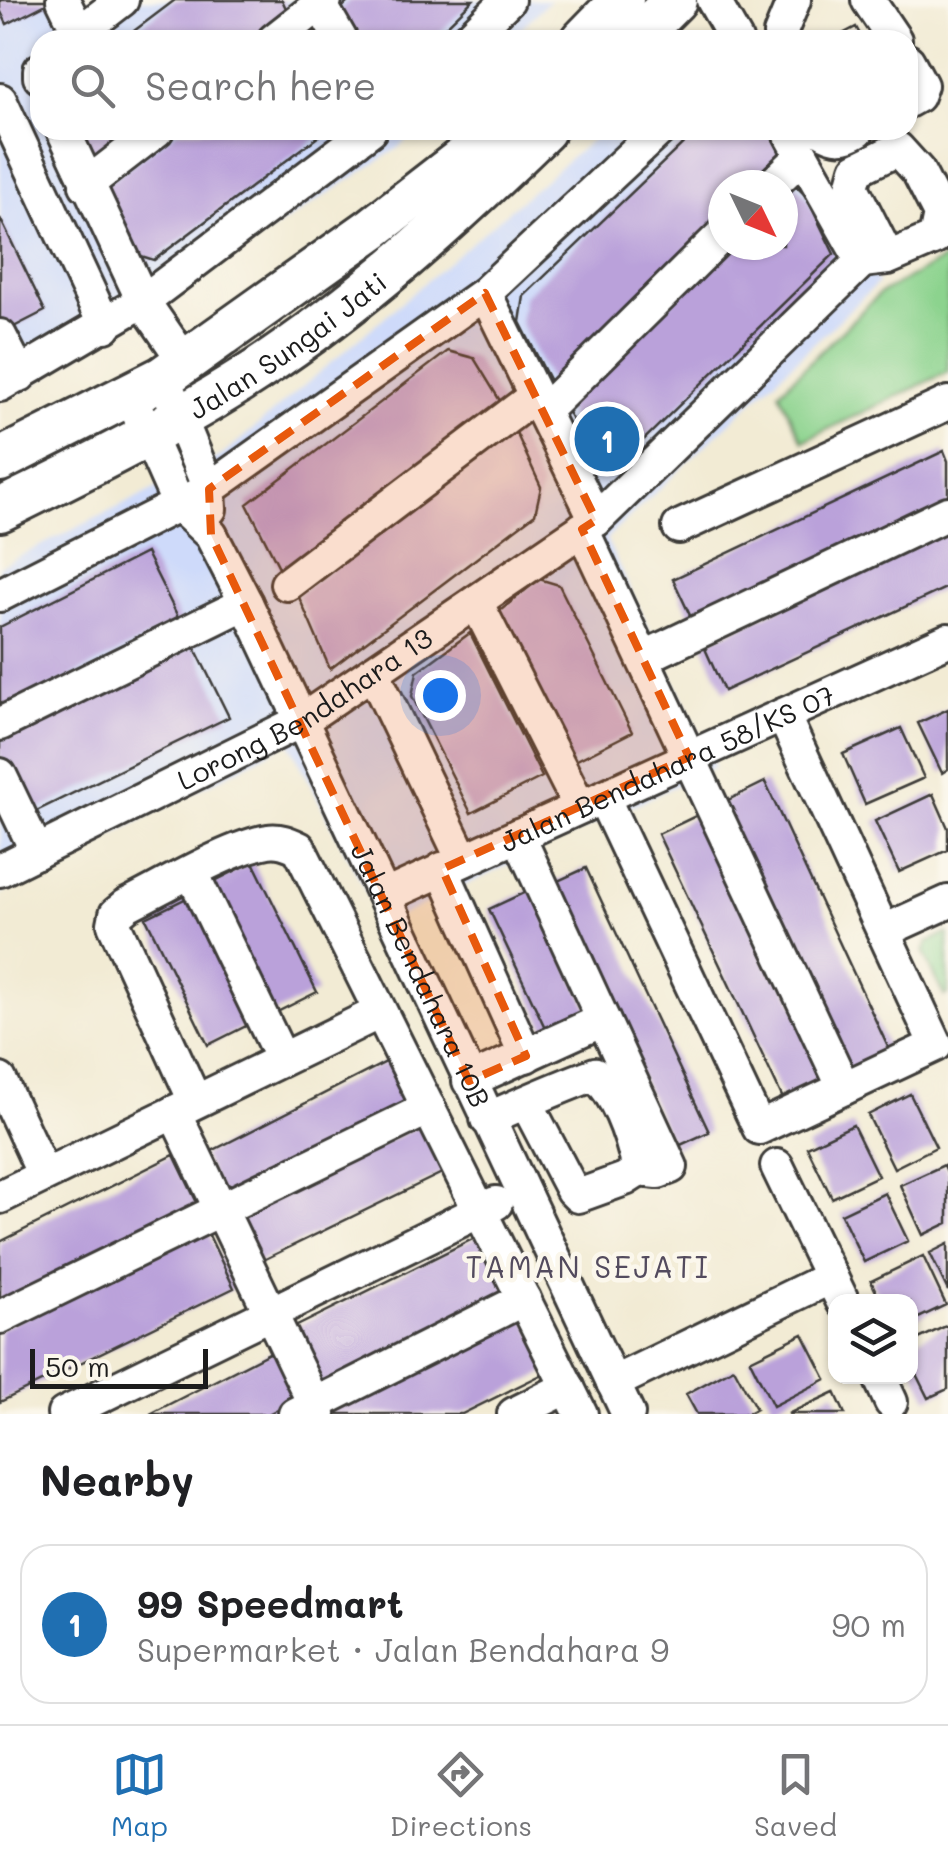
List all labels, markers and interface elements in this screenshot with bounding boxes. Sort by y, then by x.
search box [30,30,918,140]
icon: search [65,58,120,113]
text: Search here [145,60,376,110]
north arrow [708,170,798,260]
street label: Jalan Sungai Jati [182,263,394,426]
pin: 1 [574,402,640,476]
street label: Lorong Bendahara 13 [171,619,439,798]
your location [415,670,466,721]
street label: Jalan Bendahara 58/KS 07 [494,676,840,859]
street label: Jalan Bendahara 10B [344,837,499,1113]
district label: TAMAN SEJATI [465,1246,711,1286]
map controls [828,1294,918,1384]
button: layers [828,1294,918,1384]
scale bar [30,1344,208,1388]
text: 50 m [45,1348,110,1384]
text: Nearby [40,1452,194,1507]
text: 99 Speedmart [137,1578,404,1628]
text: 1 [67,1603,82,1645]
text: 90 m [832,1603,906,1645]
text: Supermarket · Jalan Bendahara 9 [137,1628,669,1670]
tab: Map [111,1747,168,1843]
tab: Directions [390,1747,532,1843]
tab: Saved [754,1747,837,1843]

